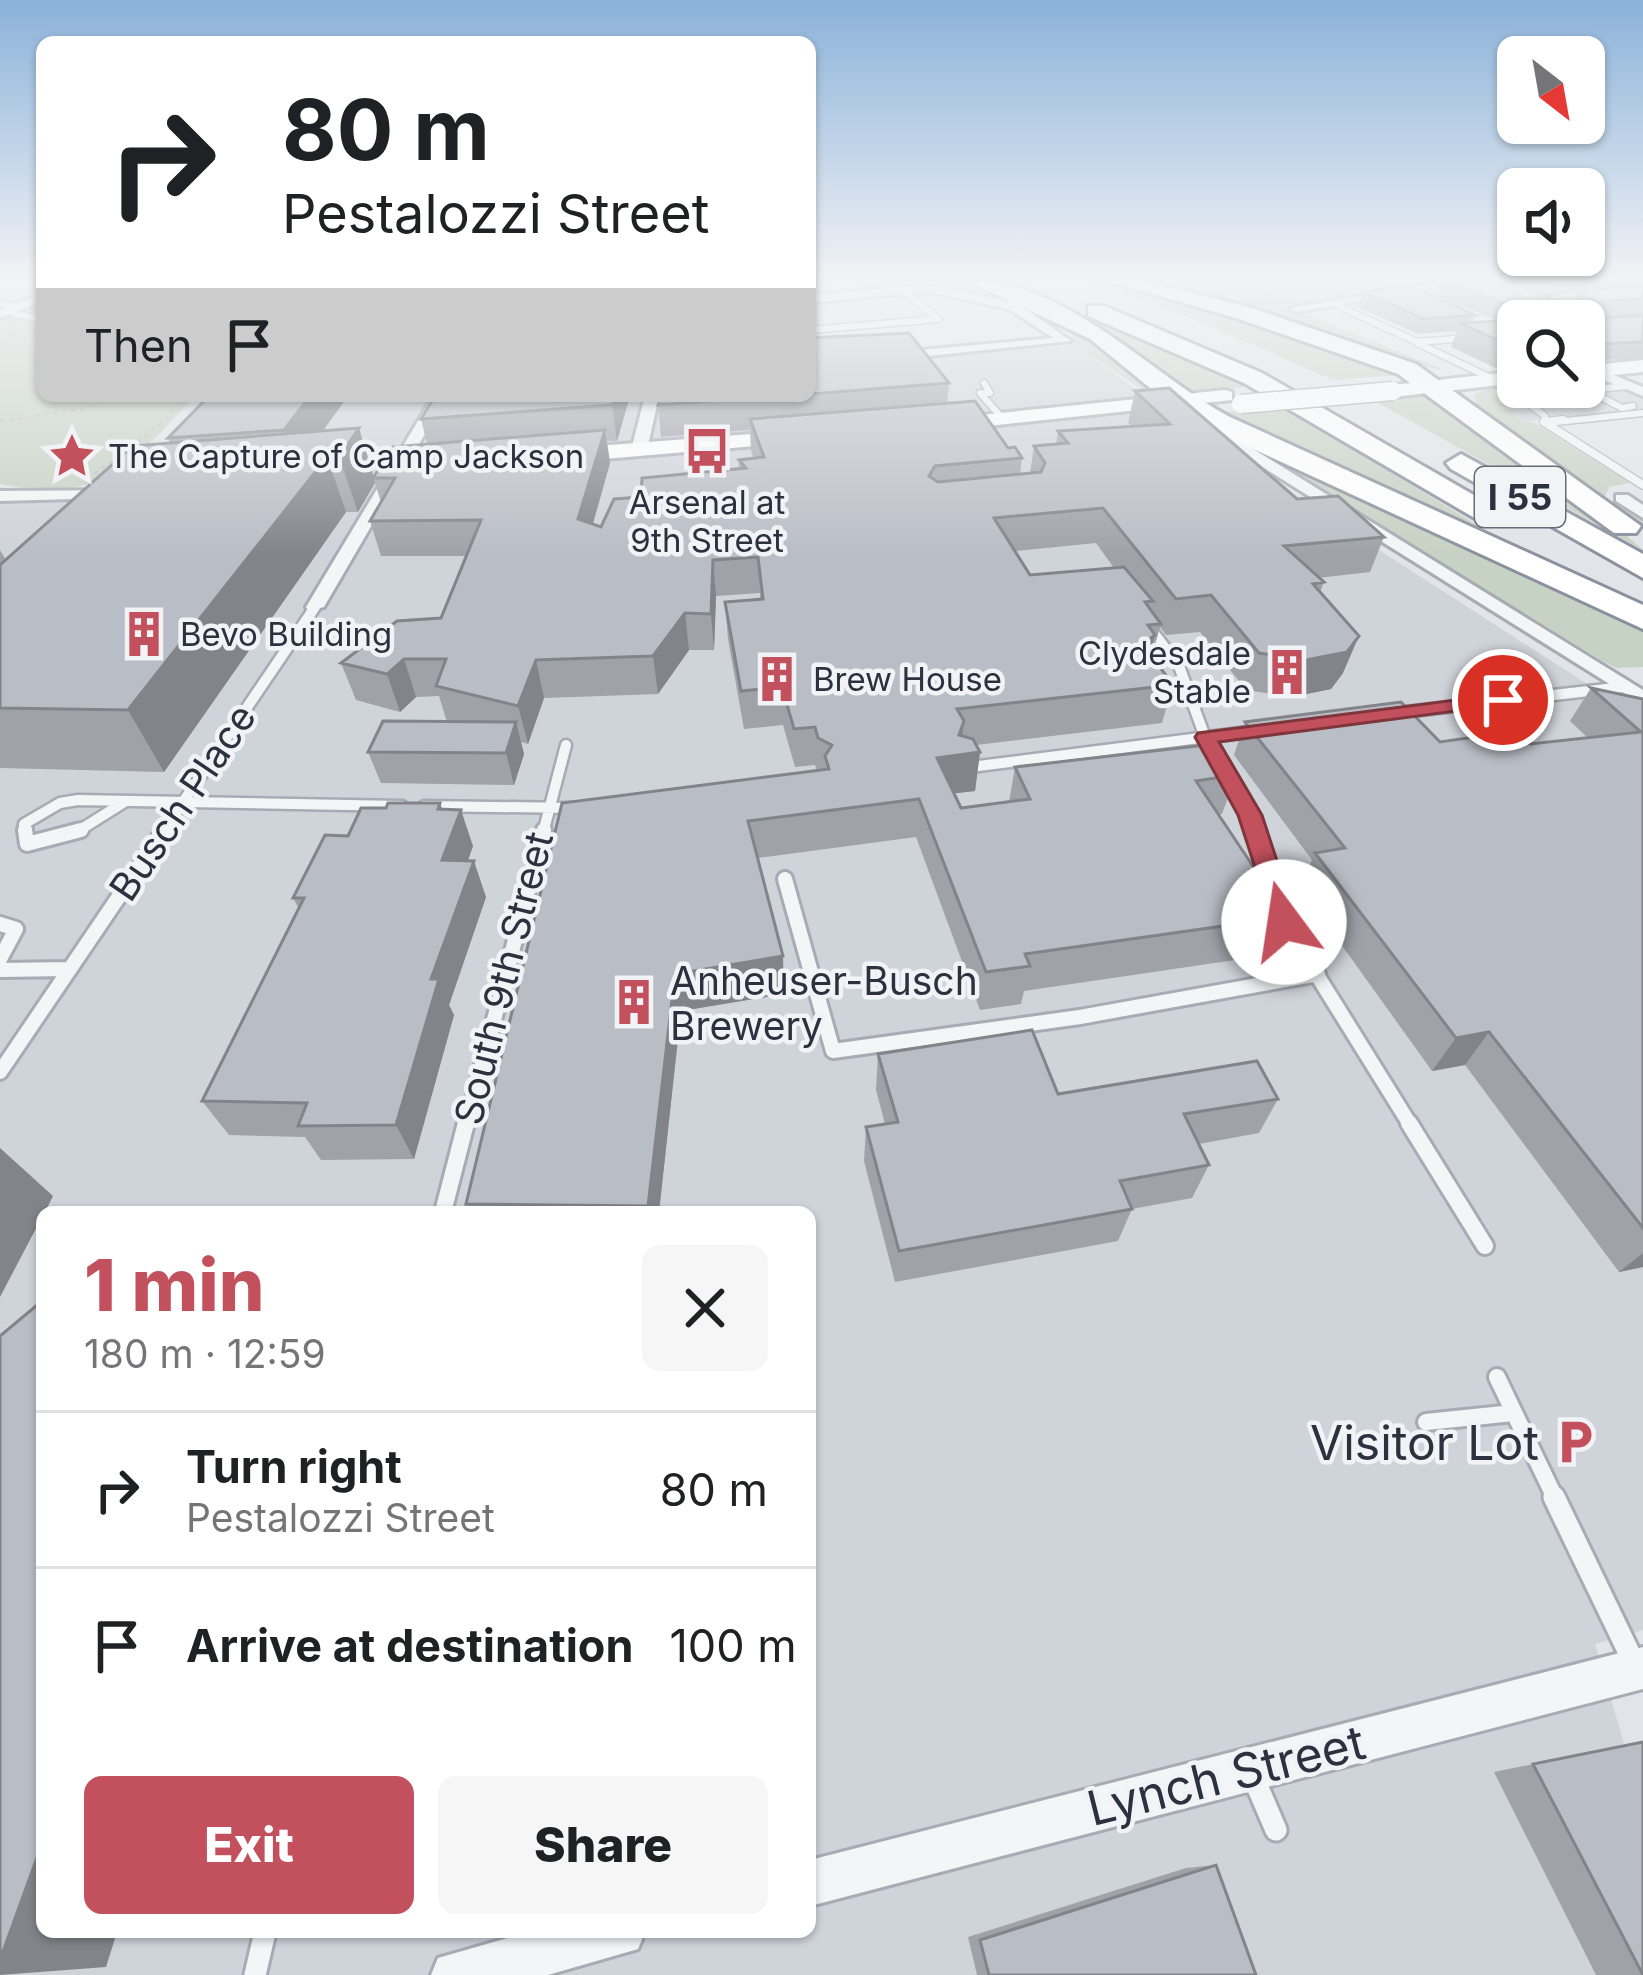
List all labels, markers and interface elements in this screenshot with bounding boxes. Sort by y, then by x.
north arrow [1497,36,1605,144]
map controls [1497,36,1605,408]
text: 80 m [282,79,490,180]
icon: right [84,84,240,240]
button: sound [1497,168,1605,276]
text: Pestalozzi Street [282,181,709,246]
button: search [1497,300,1605,408]
icon: arrive [216,312,282,378]
text: Then [84,318,192,373]
bus stop icon: Arsenal at 9th Street [682,426,732,476]
place icon: The Capture of Camp Jackson [47,431,97,481]
place label: The Capture of Camp Jackson [108,436,584,476]
road number: I 55 [1475,467,1565,527]
place label: Arsenal at 9th Street [629,482,785,560]
building icon: Bevo Building [119,609,169,659]
place label: Bevo Building [180,614,392,654]
place label: Clydesdale Stable [1078,633,1251,711]
building icon: Clydesdale Stable [1262,647,1312,697]
pin [1452,649,1554,751]
building icon: Brew House [752,654,802,704]
place label: Brew House [813,659,1002,699]
icon: arrive [1470,667,1536,733]
street label: Busch Place [99,695,265,909]
street label: South 9th Street [444,827,562,1129]
position arrow [1221,859,1347,985]
place label: Anheuser-Busch Brewery [670,957,978,1049]
building icon: Anheuser-Busch Brewery [609,977,659,1027]
text: 1 min [84,1241,264,1328]
button: close [642,1245,768,1371]
text: 180 m · 12:59 [84,1330,326,1377]
place label: Visitor Lot [1310,1413,1539,1472]
parking icon: Visitor Lot [1550,1417,1600,1467]
text: Turn right [186,1439,402,1494]
icon: right [84,1457,150,1523]
text: 80 m [660,1462,768,1517]
text: Pestalozzi Street [186,1494,495,1541]
icon: arrive [84,1613,150,1679]
text: Arrive at destination [186,1618,633,1673]
text: 100 m [669,1618,797,1673]
street label: Lynch Street [1081,1712,1371,1838]
button: Exit [84,1776,414,1914]
button: Share [438,1776,768,1914]

